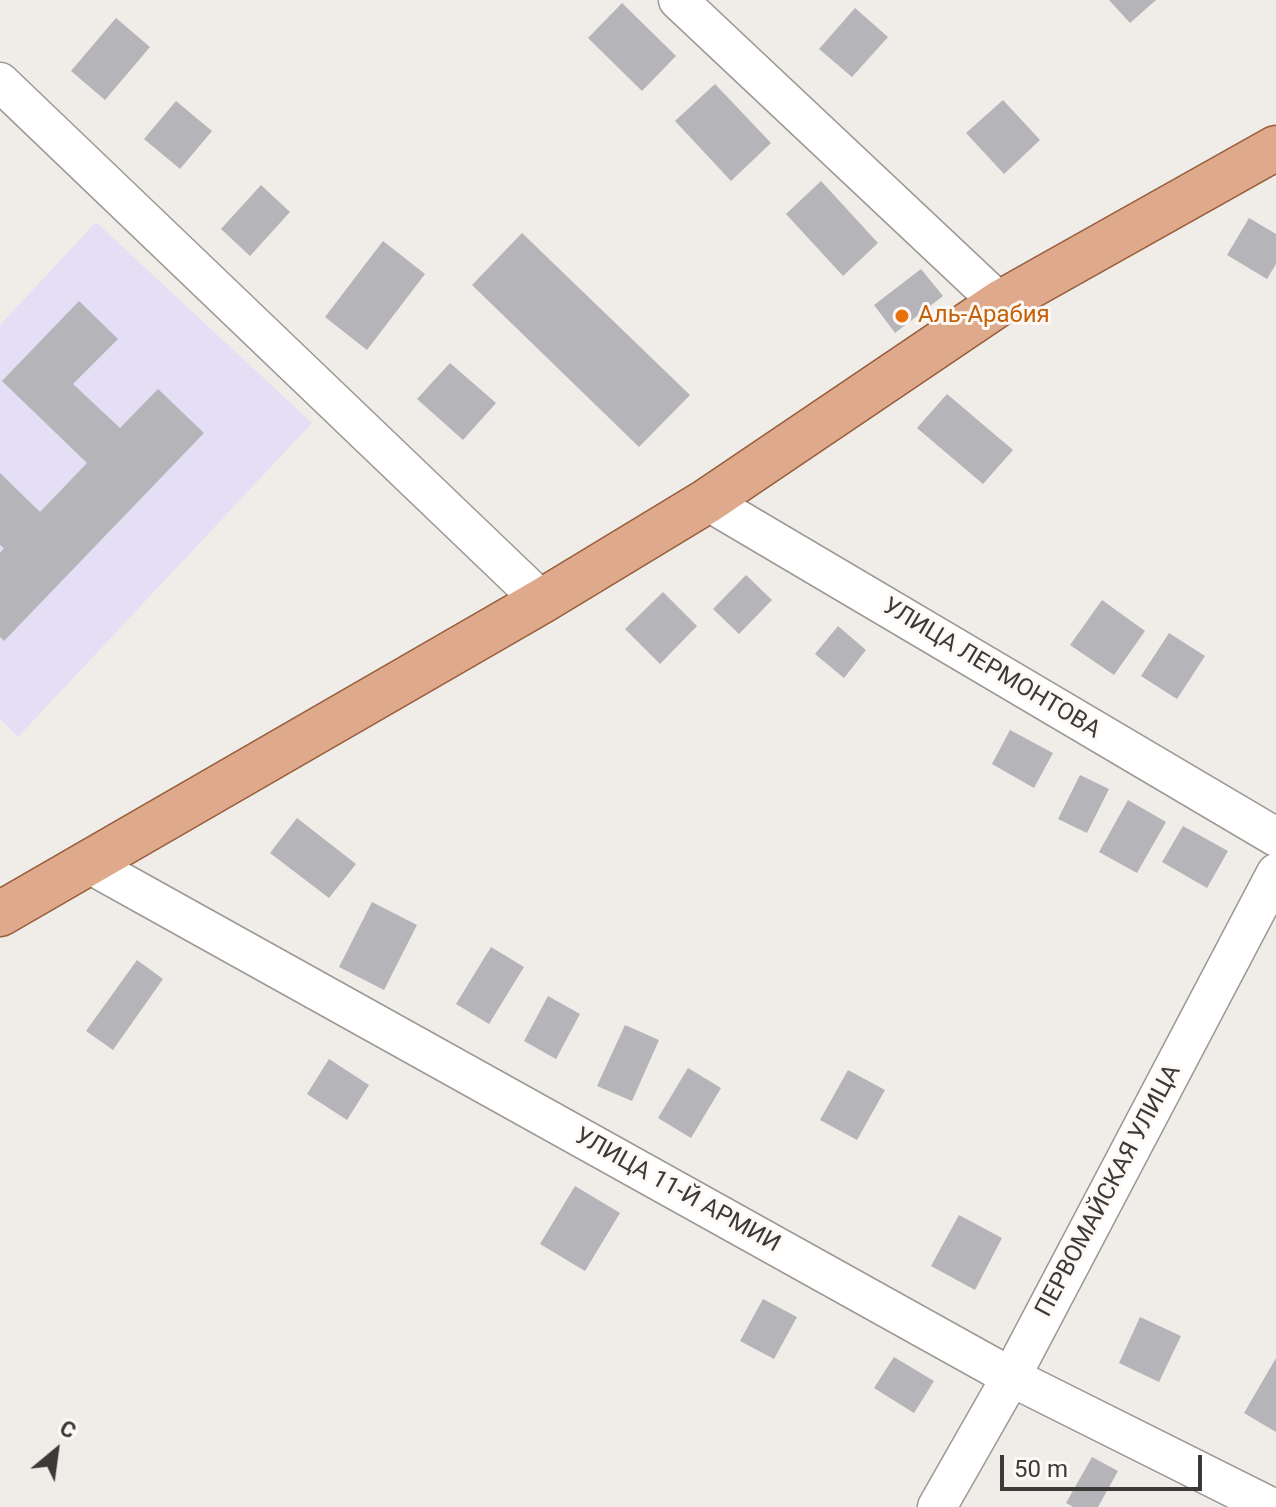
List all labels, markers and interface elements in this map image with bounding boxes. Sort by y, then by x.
place label: Аль-Арабия [918,302,1050,330]
marker: Аль-Арабия [893,307,911,325]
street label: УЛИЦА ЛЕРМОНТОВА [877,593,1105,745]
street label: ПЕРВОМАЙСКАЯ УЛИЦА [1030,1060,1188,1322]
street label: УЛИЦА 11-Й АРМИИ [569,1123,785,1259]
north arrow [16,1411,96,1491]
text: С [56,1415,80,1444]
scale bar [1004,1439,1206,1489]
text: 50 m [1014,1455,1068,1483]

